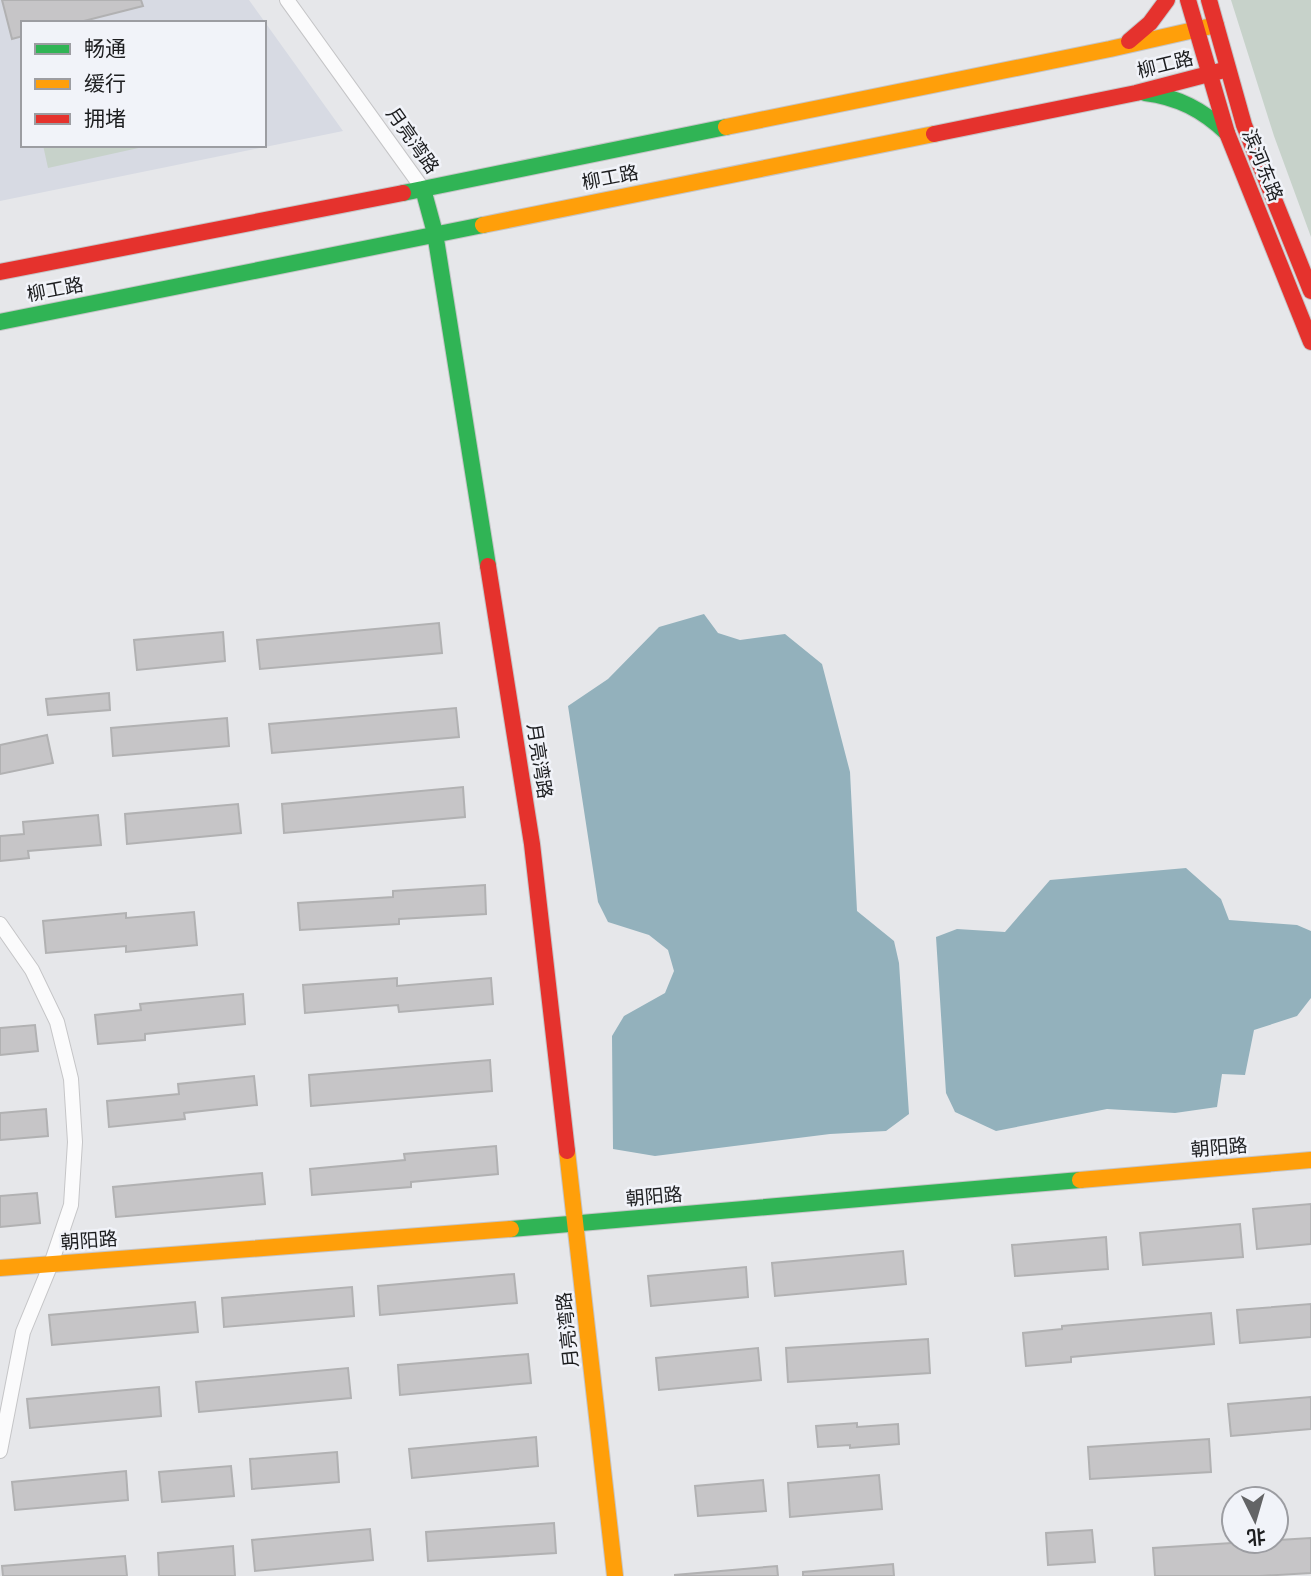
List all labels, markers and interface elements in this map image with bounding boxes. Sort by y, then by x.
legend [21,21,266,147]
text: 畅通 [84,36,126,60]
street label: 柳工路 [1135,46,1195,82]
text: 缓行 [84,71,126,95]
street label: 月亮湾路 [382,103,444,177]
text: 拥堵 [84,106,126,130]
street label: 滨河东路 [1239,126,1287,204]
street label: 柳工路 [580,161,640,193]
street label: 柳工路 [25,273,85,305]
street label: 月亮湾路 [523,722,557,800]
street label: 朝阳路 [1190,1134,1248,1160]
street label: 朝阳路 [625,1183,683,1209]
street label: 朝阳路 [60,1227,118,1253]
street label: 月亮湾路 [552,1291,582,1369]
north arrow [1220,1485,1290,1555]
text: 北 [1246,1525,1267,1549]

